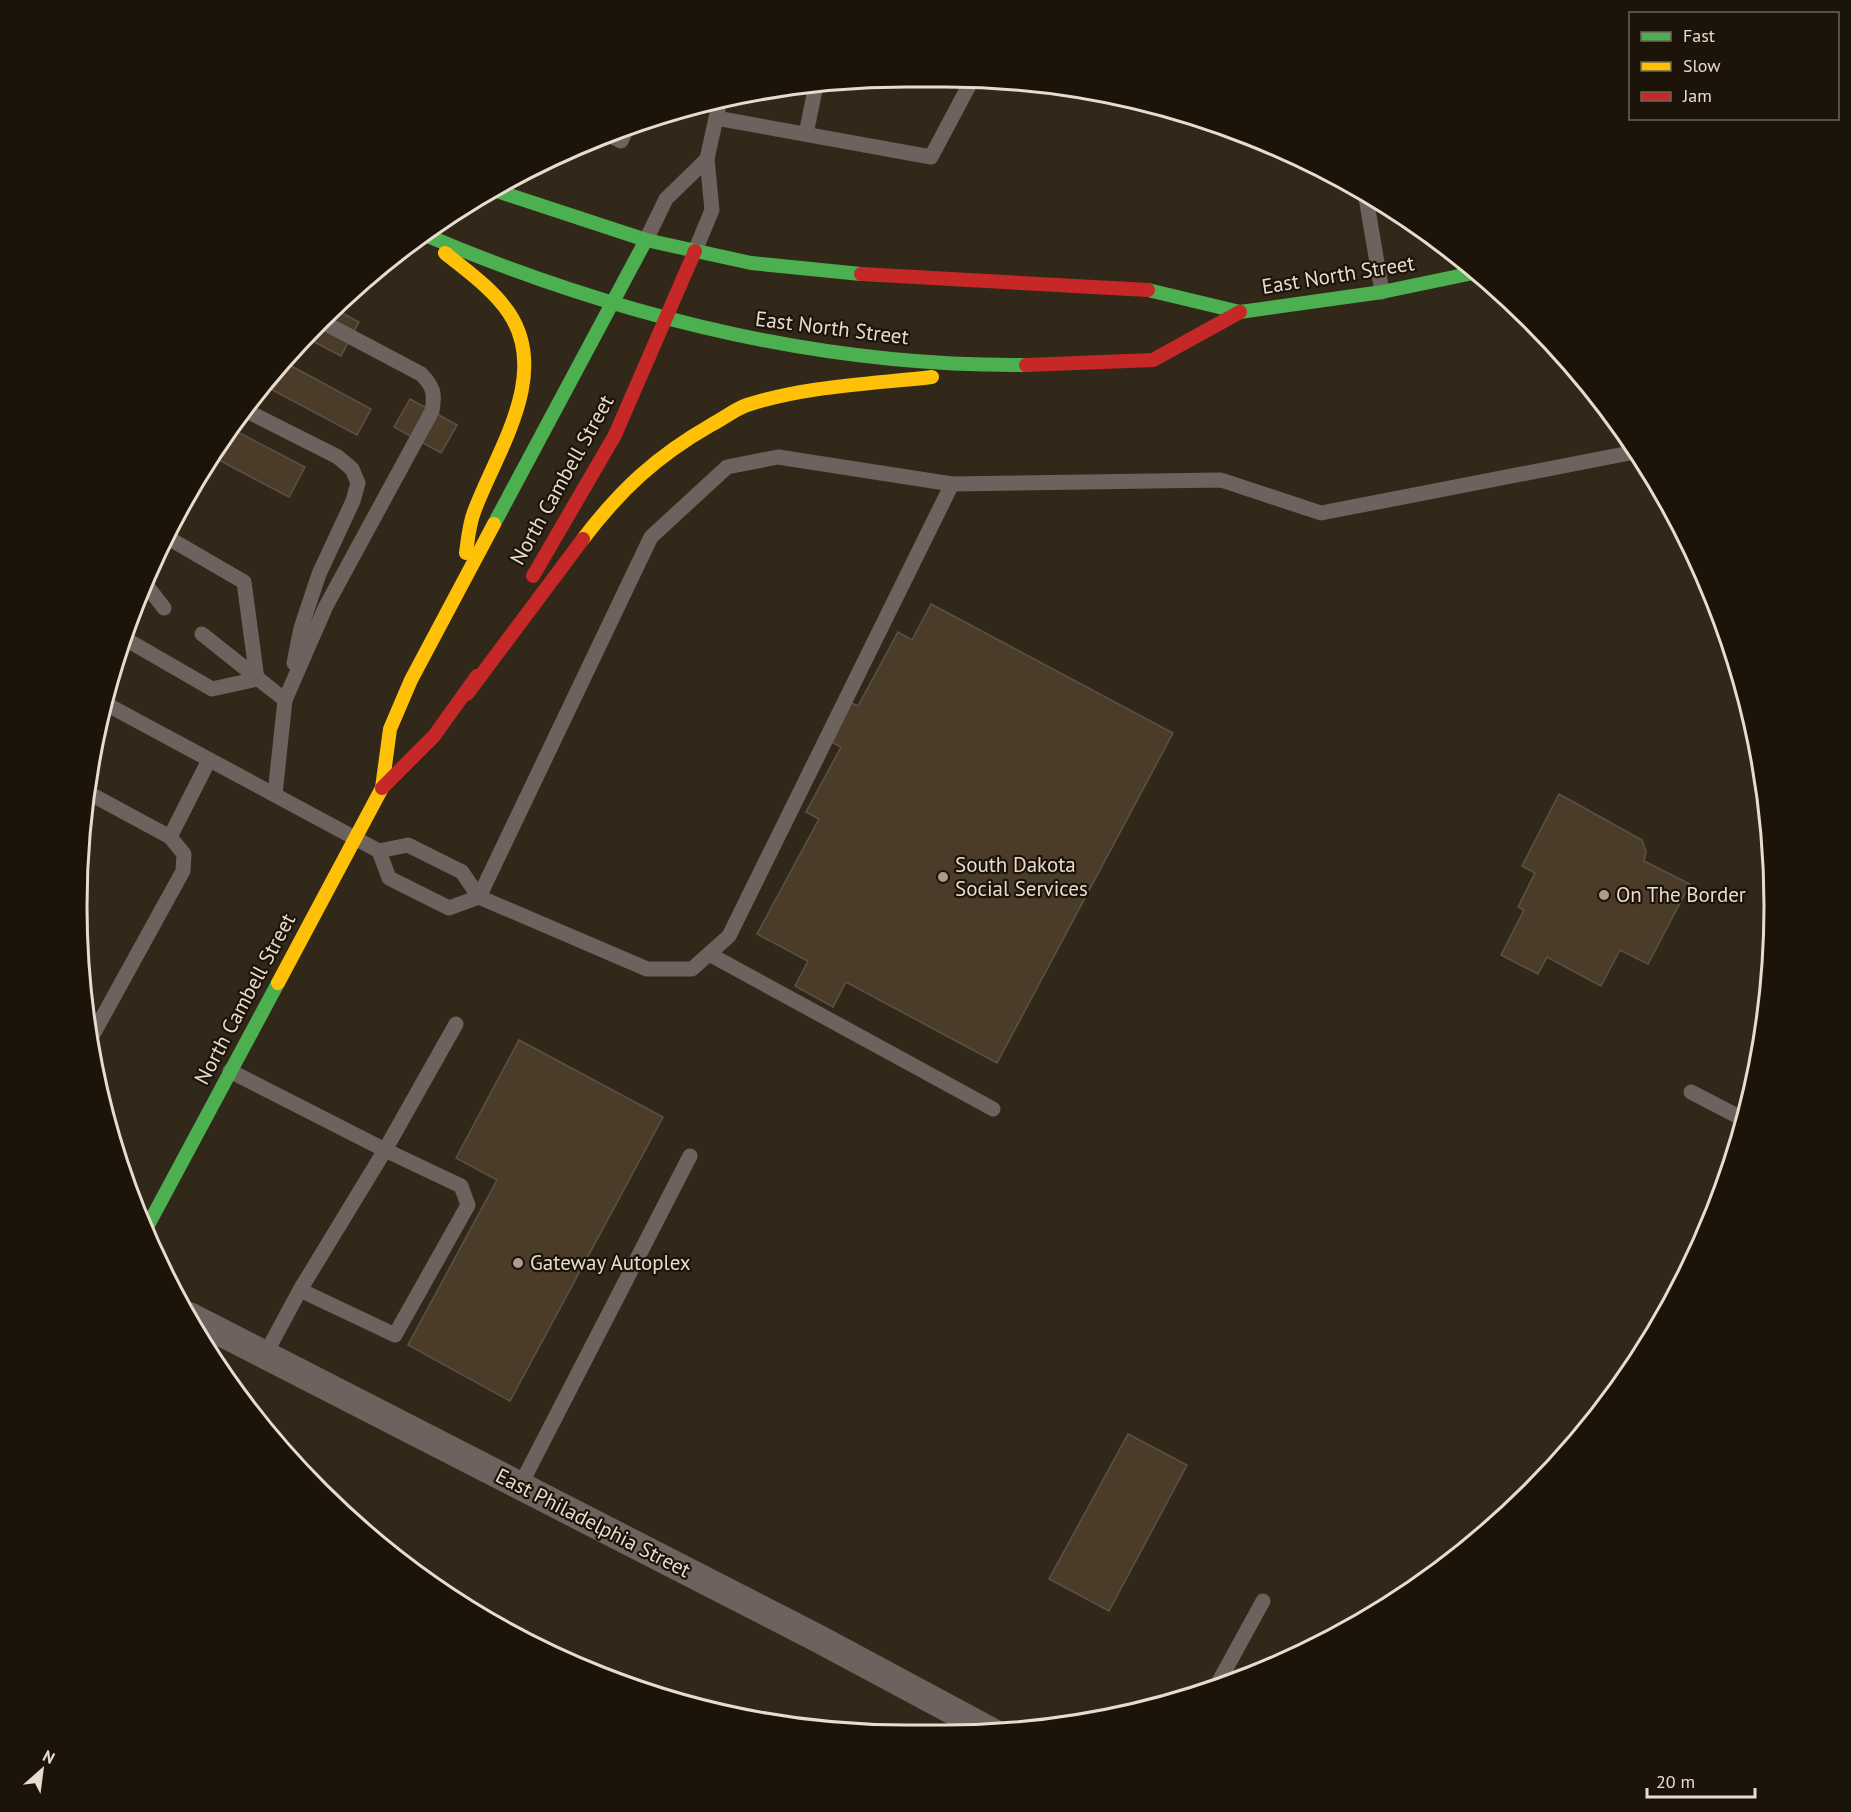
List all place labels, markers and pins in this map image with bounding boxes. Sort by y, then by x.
place label: South Dakota Social Services [955,851,1088,902]
marker: South Dakota Social Services [936,870,950,884]
place label: On The Border [1616,881,1746,908]
marker: On The Border [1597,888,1611,902]
place label: Gateway Autoplex [530,1249,691,1276]
marker: Gateway Autoplex [511,1256,525,1270]

